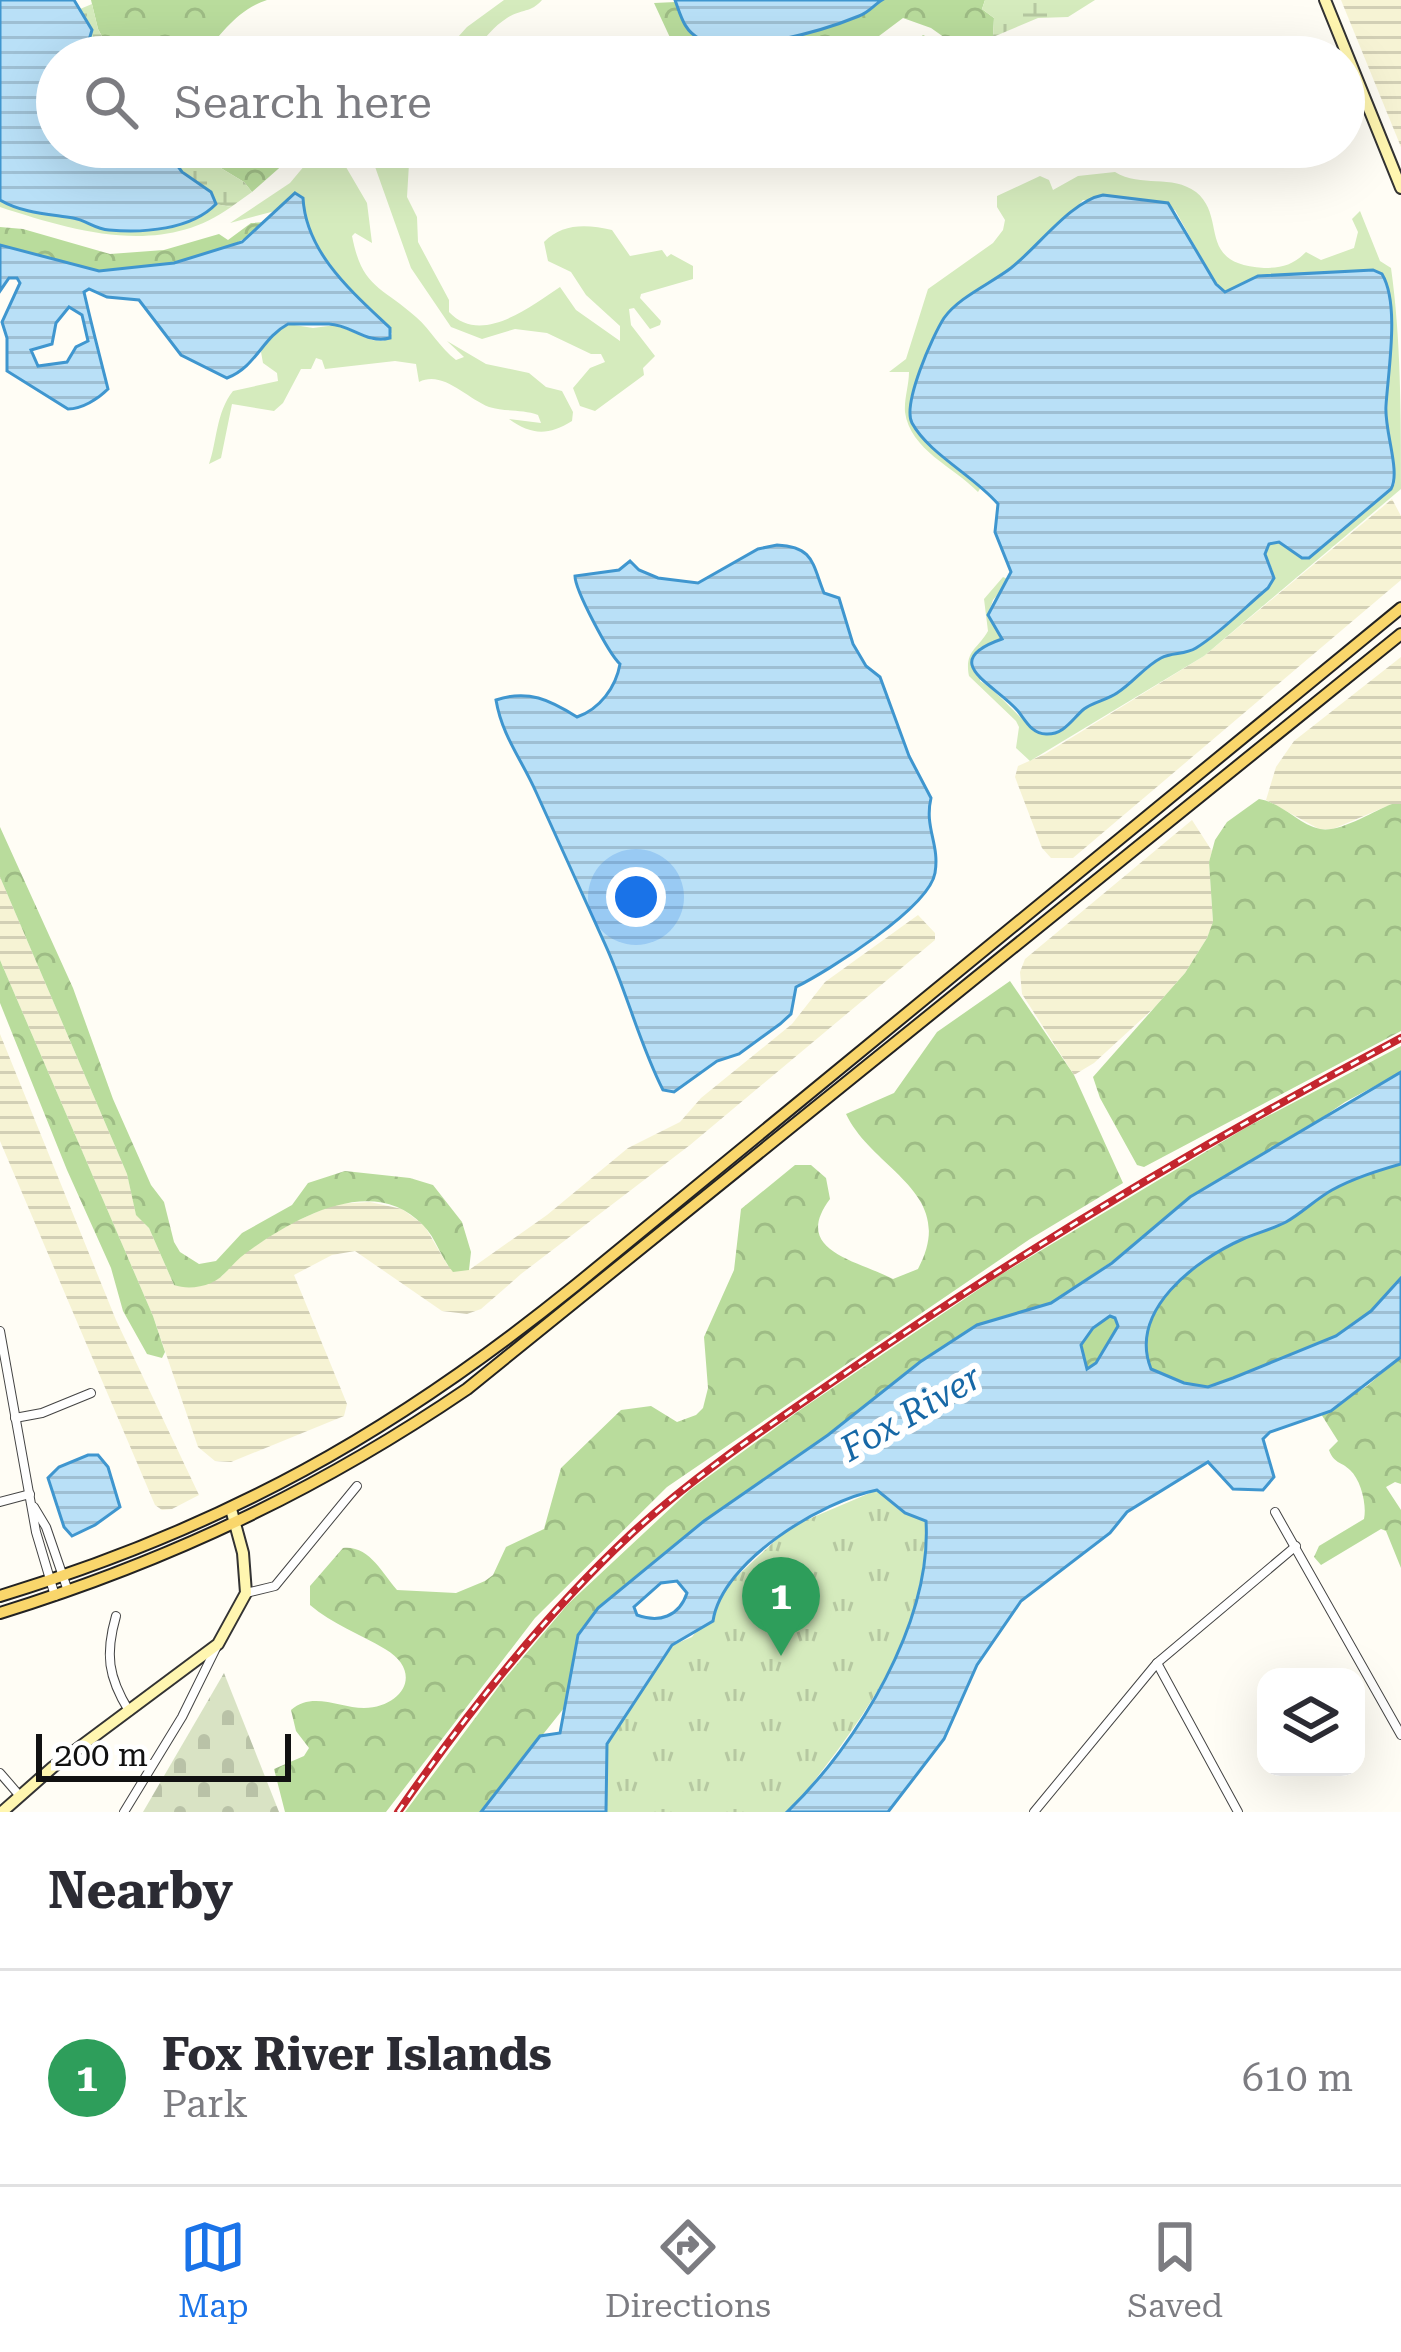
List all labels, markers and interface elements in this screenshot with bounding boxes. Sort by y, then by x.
search box [36,36,1365,168]
icon: search [78,69,144,135]
text: Search here [174,76,432,129]
your location [606,867,666,927]
water label: Fox River [832,1356,989,1471]
pin: 1 [742,1557,820,1656]
map controls [1257,1668,1365,1776]
button: layers [1257,1668,1365,1776]
scale bar [36,1728,291,1781]
text: 200 m [54,1735,148,1774]
text: Nearby [48,1861,233,1920]
text: Fox River Islands [162,2028,552,2081]
text: 1 [76,2055,98,2101]
text: 610 m [1242,2055,1353,2101]
text: Park [162,2081,248,2127]
tab: Map [178,2214,249,2325]
tab: Directions [605,2214,771,2325]
tab: Saved [1127,2214,1223,2325]

